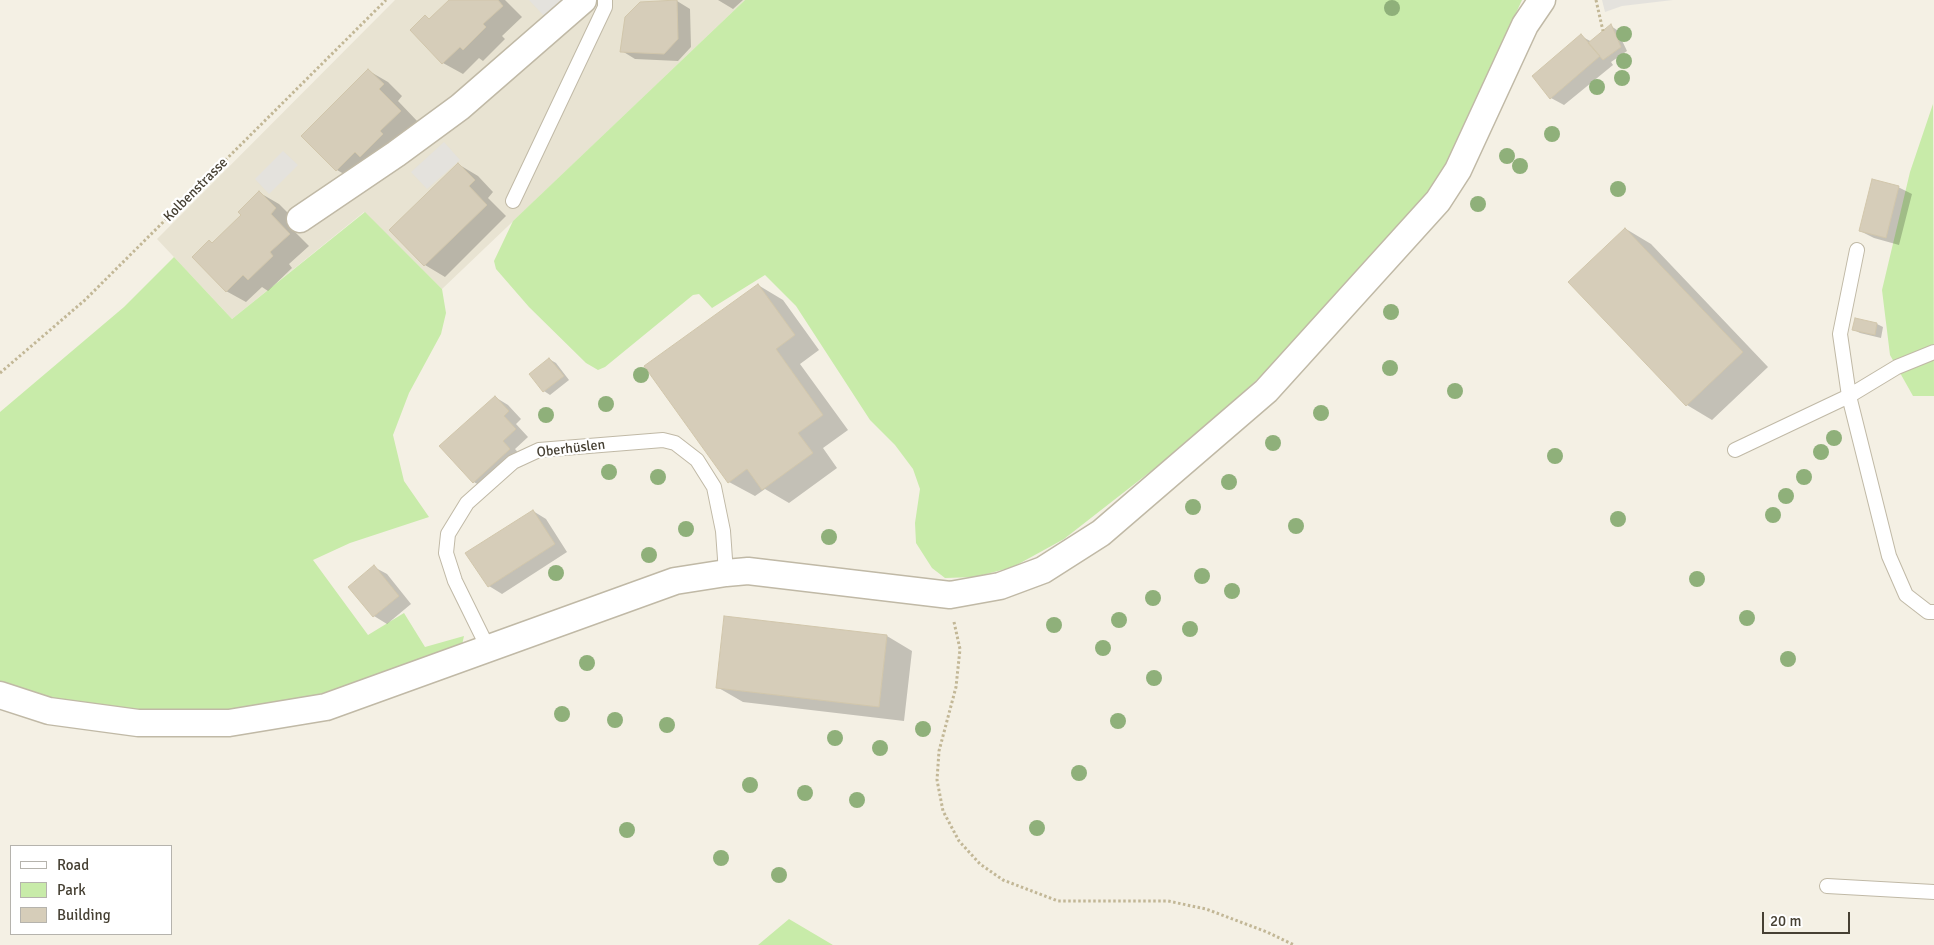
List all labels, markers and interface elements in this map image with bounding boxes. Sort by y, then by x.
street label: Kolbenstrasse [160,154,232,226]
street label: Oberhüslen [536,436,606,462]
legend [10,845,172,935]
text: Road [57,856,89,874]
text: Park [57,881,86,899]
scale bar [1764,902,1852,934]
text: Building [57,906,111,924]
text: 20 m [1770,912,1801,930]

